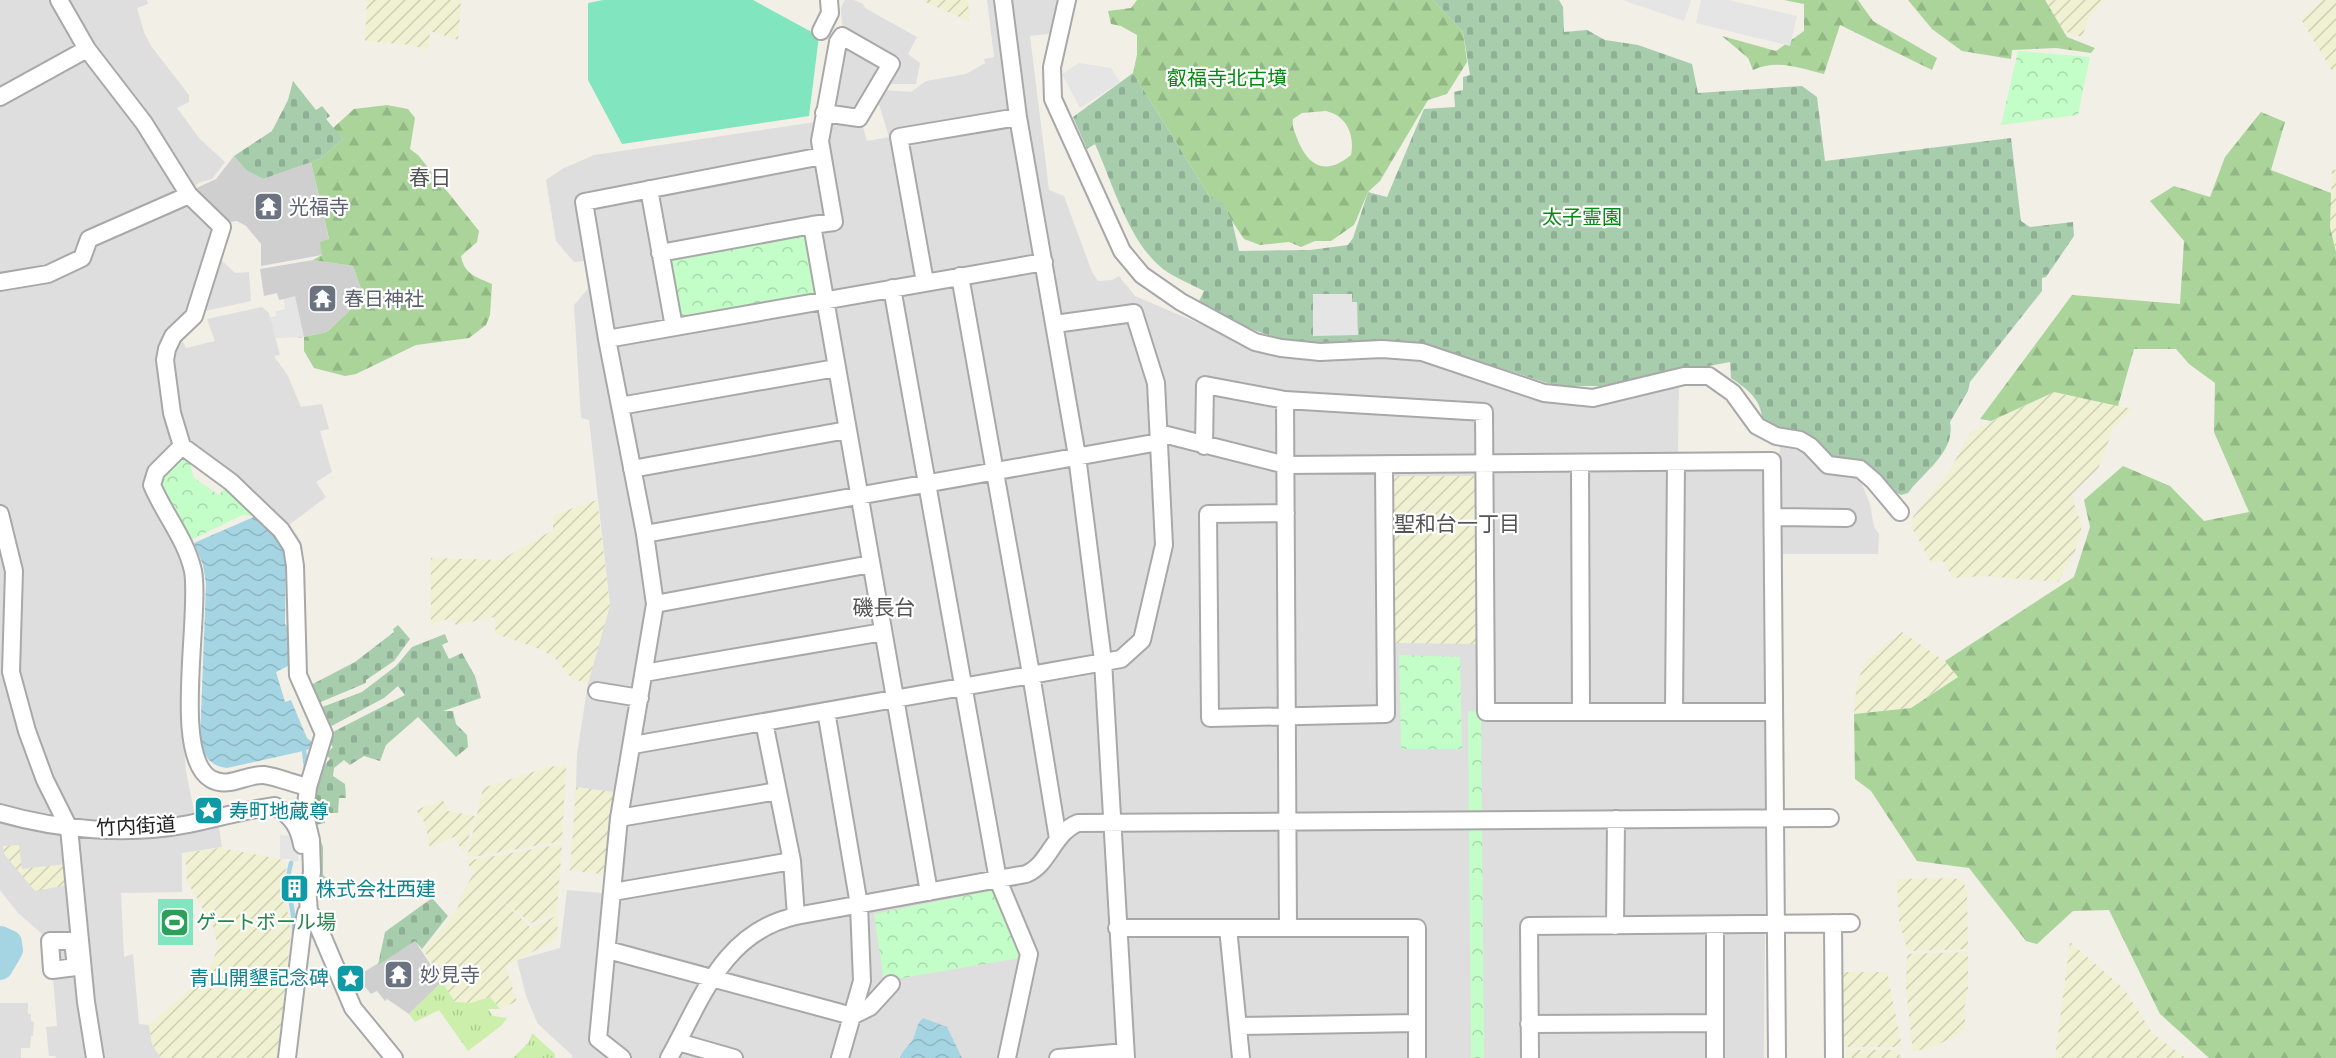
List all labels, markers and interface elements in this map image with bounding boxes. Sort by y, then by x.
park label: 叡福寺北古墳 [1167,67,1287,90]
district label: 春日 [409,166,451,190]
temple icon: 光福寺 [252,191,284,223]
place label: 光福寺 [289,196,349,219]
park label: 太子霊園 [1542,206,1622,229]
temple icon: 春日神社 [307,283,339,315]
place label: 春日神社 [344,288,424,311]
district label: 聖和台一丁目 [1394,512,1520,536]
district label: 磯長台 [853,596,916,620]
place icon: 寿町地蔵尊 [192,795,224,827]
place label: 寿町地蔵尊 [229,800,329,823]
street label: 竹内街道 [95,813,177,840]
building icon: 株式会社西建 [279,873,311,905]
place label: 株式会社西建 [316,878,436,901]
sports icon: ゲートボール場 [159,906,191,938]
place label: ゲートボール場 [196,911,336,934]
temple icon: 妙見寺 [383,959,415,991]
place icon: 青山開墾記念碑 [334,962,366,994]
place label: 妙見寺 [420,964,480,987]
place label: 青山開墾記念碑 [189,967,329,990]

